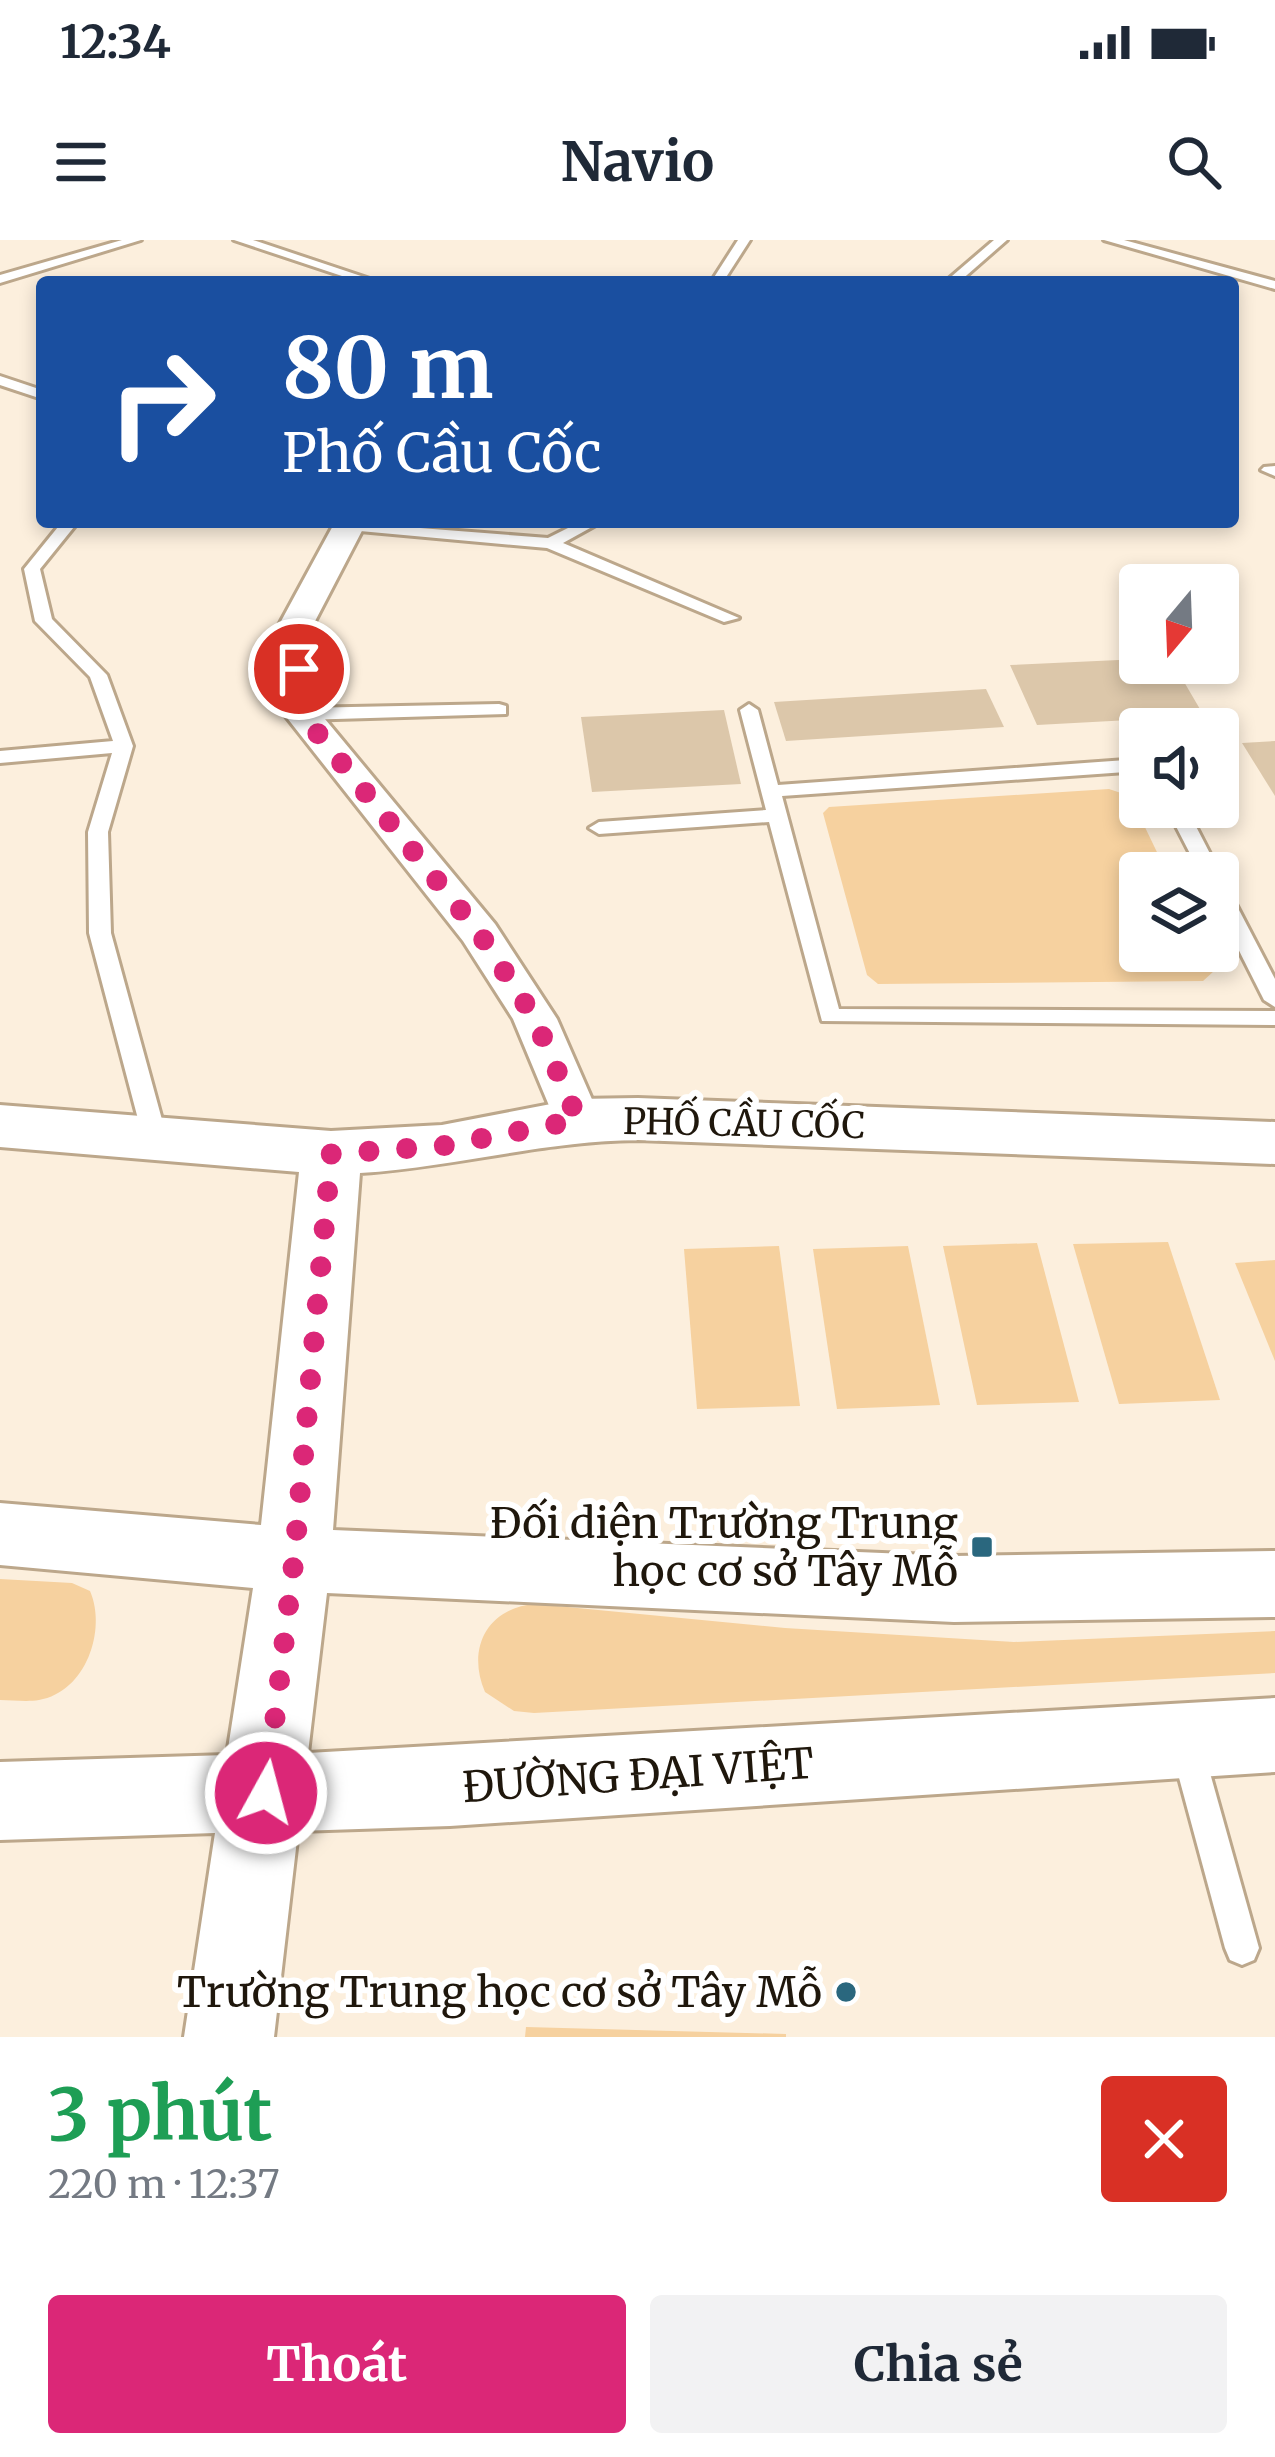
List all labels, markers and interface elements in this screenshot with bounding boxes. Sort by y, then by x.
text: 12:34 [60,14,171,70]
text: Navio [561,128,714,196]
icon: menu [48,129,114,195]
icon: search [1161,129,1227,195]
text: 80 m [282,315,494,421]
icon: right [84,324,240,480]
text: Phố Cầu Cốc [282,419,602,487]
north arrow [1119,564,1239,684]
map controls [1119,564,1239,972]
pin [248,618,350,720]
icon: arrive [266,636,332,702]
button: sound [1119,708,1239,828]
button: layers [1119,852,1239,972]
street label: PHỐ CẦU CỐC [622,1093,866,1148]
place label: Đối diện Trường Trung học cơ sở Tây Mỗ [490,1497,958,1597]
marker: Đối diện Trường Trung học cơ sở Tây Mỗ [969,1534,995,1560]
position arrow [203,1730,329,1856]
street label: ĐƯỜNG ĐẠI VIỆT [460,1735,815,1813]
place label: Trường Trung học cơ sở Tây Mỗ [177,1966,822,2019]
marker: Trường Trung học cơ sở Tây Mỗ [833,1979,859,2005]
text: 3 phút [48,2069,272,2160]
button: close [1101,2076,1227,2202]
text: 220 m · 12:37 [48,2160,280,2209]
button: Thoát [48,2295,626,2433]
button: Chia sẻ [650,2295,1227,2433]

